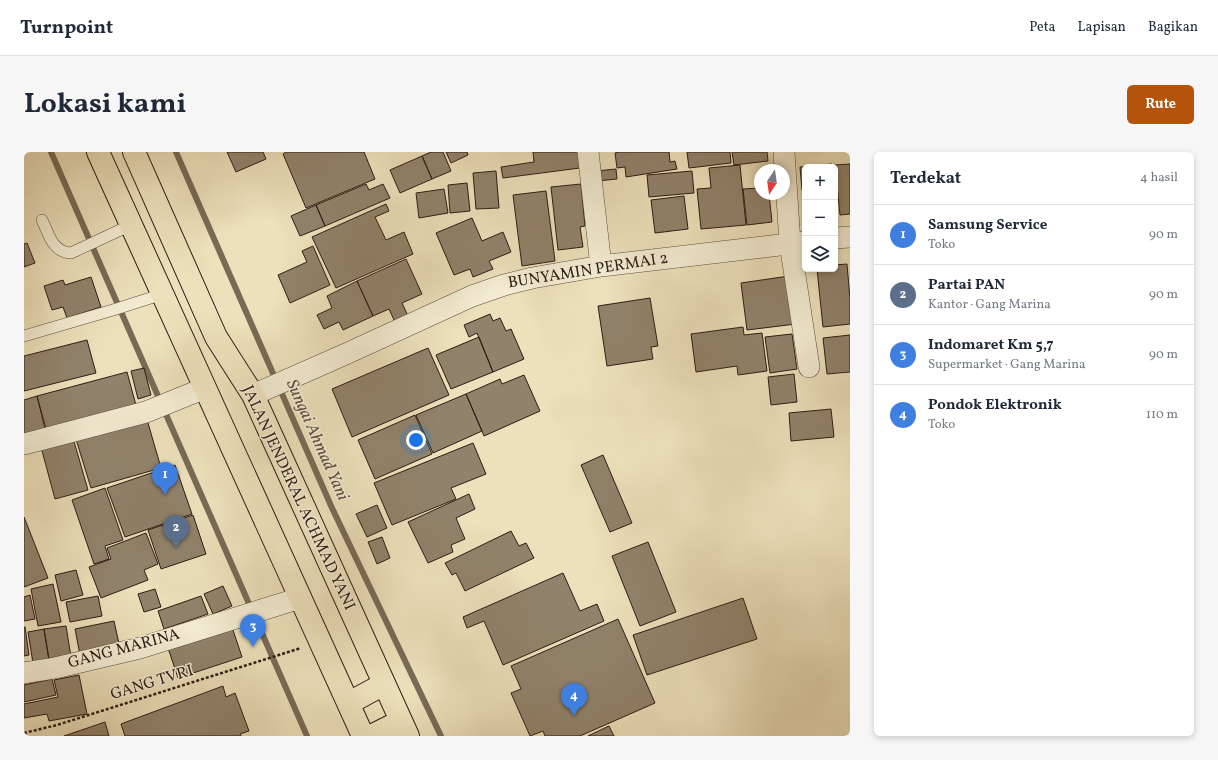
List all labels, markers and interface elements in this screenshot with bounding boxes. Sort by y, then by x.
text: Turnpoint [20,15,113,41]
text: Peta [1029,18,1056,37]
text: Lapisan [1078,18,1126,37]
text: Bagikan [1148,18,1198,37]
text: Lokasi kami [24,85,186,124]
button: Rute [1127,85,1194,124]
north arrow [754,164,790,200]
map controls [802,164,838,272]
button: + [802,164,838,200]
text: Terdekat [890,167,961,190]
text: 4 hasil [1140,169,1178,187]
button: − [802,200,838,236]
text: Samsung Service [928,215,1048,236]
text: 1 [900,226,906,244]
text: 90 m [1149,226,1178,244]
button: layers [802,236,838,272]
text: Toko [928,236,955,254]
street label: BUNYAMIN PERMAI 2 [506,247,670,295]
text: Partai PAN [928,275,1005,296]
text: 2 [900,286,906,304]
text: 90 m [1149,286,1178,304]
text: Kantor · Gang Marina [928,296,1051,314]
text: Indomaret Km 5,7 [928,335,1054,356]
text: 3 [900,346,906,364]
text: 90 m [1149,346,1178,364]
text: Supermarket · Gang Marina [928,356,1086,374]
water label: Sungai Ahmad Yani [280,376,354,505]
street label: JALAN JENDERAL ACHMAD YANI [236,382,360,614]
text: Pondok Elektronik [928,395,1062,416]
text: 4 [899,406,907,424]
text: 110 m [1146,406,1178,424]
text: Toko [928,416,955,434]
your location [406,430,426,450]
pin: 1 [152,462,178,495]
pin: 2 [163,515,189,548]
pin: 3 [240,614,266,647]
street label: GANG MARINA [66,624,182,674]
street label: GANG TVRI [108,660,196,706]
pin: 4 [561,683,587,716]

